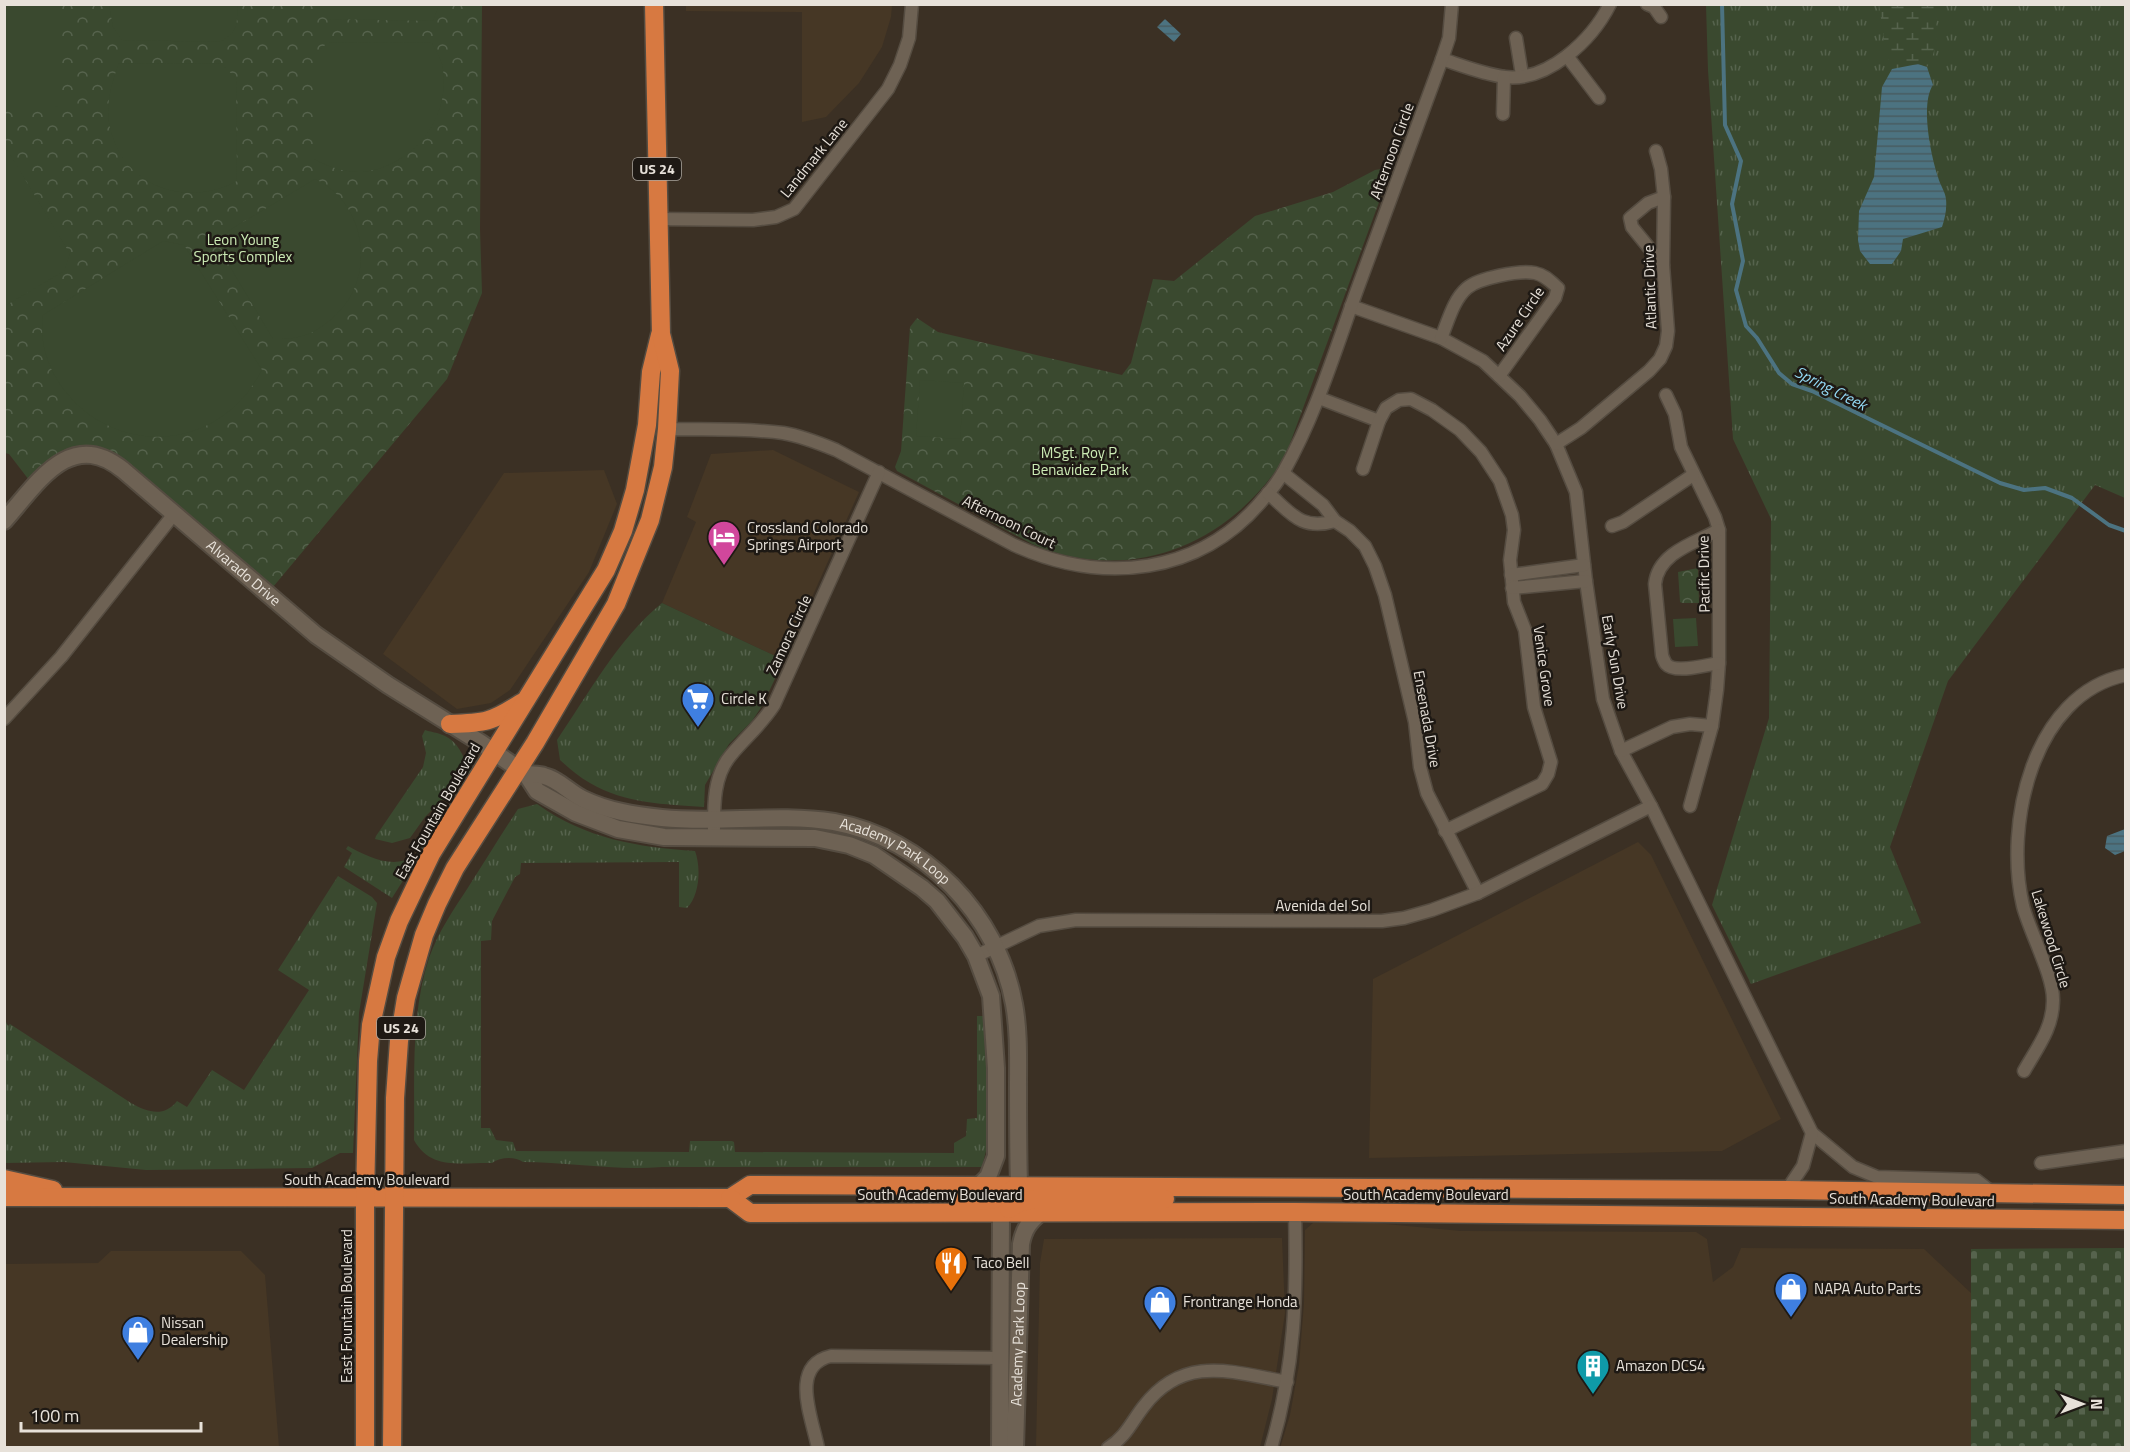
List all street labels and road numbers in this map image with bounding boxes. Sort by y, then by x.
street label: Afternoon Circle [1363,99,1420,202]
street label: Landmark Lane [774,113,853,203]
road number: US 24 [633,158,681,180]
street label: Atlantic Drive [1637,245,1662,329]
street label: Azure Circle [1489,282,1550,356]
street label: Afternoon Court [959,489,1061,554]
street label: Alvarado Drive [201,534,286,611]
street label: Pacific Drive [1691,535,1716,613]
street label: Zamora Circle [760,591,817,679]
street label: Early Sun Drive [1596,613,1635,711]
street label: Venice Grove [1527,624,1562,708]
street label: Ensenada Drive [1408,669,1447,769]
street label: East Fountain Boulevard [389,738,486,883]
street label: Academy Park Loop [838,811,956,890]
street label: Lakewood Circle [2026,887,2077,991]
street label: Avenida del Sol [1275,894,1371,917]
road number: US 24 [377,1017,425,1039]
street label: South Academy Boulevard [284,1168,450,1191]
street label: South Academy Boulevard [857,1183,1023,1206]
street label: South Academy Boulevard [1343,1183,1509,1206]
street label: South Academy Boulevard [1829,1187,1995,1212]
street label: East Fountain Boulevard [335,1229,358,1383]
street label: Academy Park Loop [1004,1281,1031,1407]

